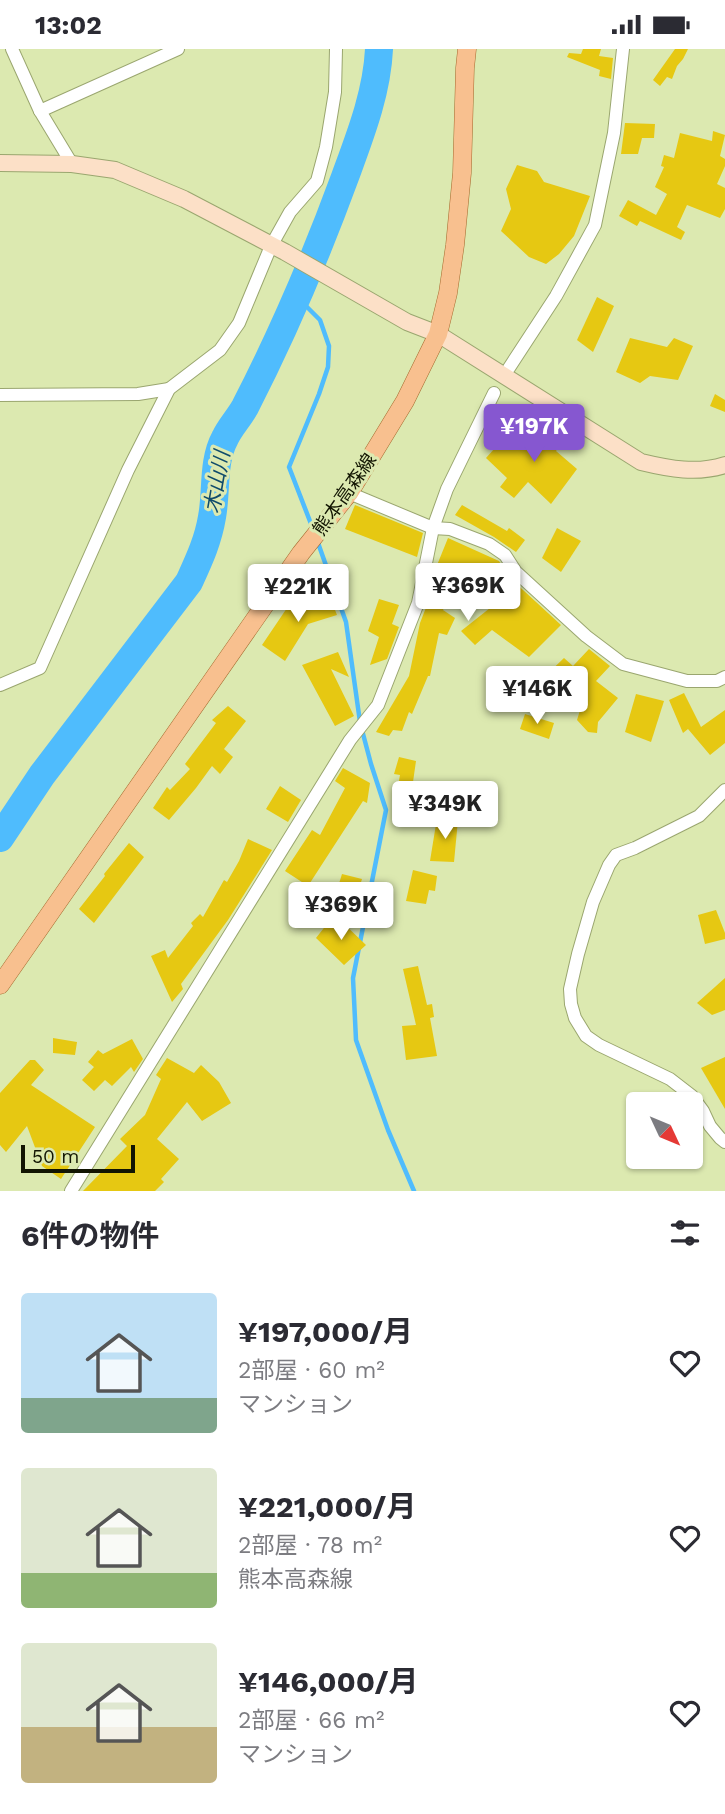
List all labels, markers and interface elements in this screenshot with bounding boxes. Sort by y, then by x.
text: 13:02 [35,10,102,40]
pin: ¥197K [485,405,583,464]
text: ¥197K [500,413,568,440]
water label: 木山川 [199,447,235,515]
street label: 熊本高森線 [308,449,381,540]
pin: ¥369K [419,563,517,623]
pin: ¥221K [249,565,347,624]
text: ¥369K [431,572,505,599]
text: ¥221K [264,573,332,600]
pin: ¥146K [488,667,586,726]
text: ¥146K [502,675,572,702]
pin: ¥349K [396,781,494,841]
text: ¥349K [408,790,482,817]
pin: ¥369K [292,883,390,942]
text: ¥369K [304,891,378,918]
north arrow [626,1092,704,1169]
map controls [626,1092,703,1169]
scale bar [21,1142,135,1174]
text: 50 m [32,1145,79,1168]
icon: filters [666,1214,704,1252]
text: 6件の物件 [21,1218,159,1253]
text: ¥197,000/月 [238,1314,413,1349]
icon: home [77,1321,161,1405]
icon: heart [666,1344,704,1382]
text: 2部屋 · 60 m² [238,1357,385,1384]
text: マンション [238,1391,353,1418]
text: ¥221,000/月 [238,1489,416,1524]
icon: home [77,1496,161,1580]
icon: heart [666,1519,704,1557]
text: 2部屋 · 78 m² [238,1532,382,1559]
text: 熊本高森線 [238,1566,353,1593]
text: ¥146,000/月 [238,1664,419,1699]
icon: home [77,1671,161,1755]
icon: heart [666,1694,704,1732]
text: 2部屋 · 66 m² [238,1707,384,1734]
text: マンション [238,1741,353,1768]

